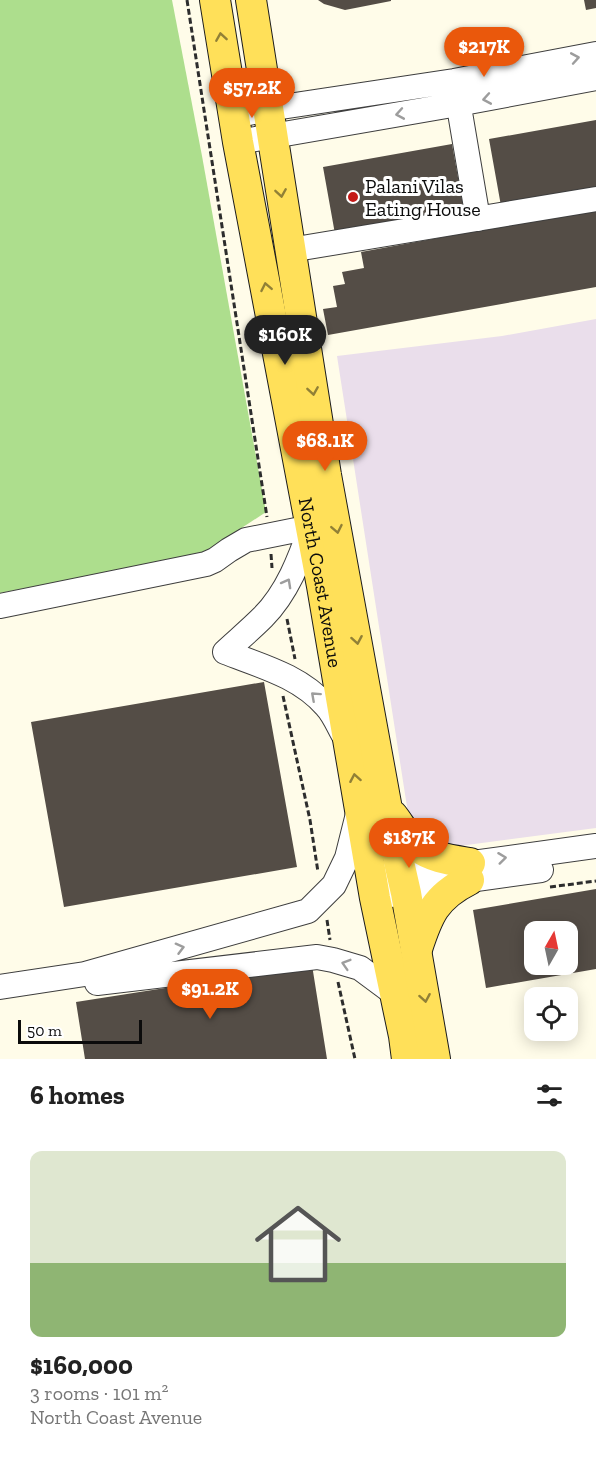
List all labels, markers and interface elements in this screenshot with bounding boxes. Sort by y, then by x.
pin: $217K [442,27,526,78]
one-way arrow [216,33,228,42]
text: $217K [458,34,510,58]
one-way arrow [570,52,580,65]
pin: $57.2K [203,68,301,119]
text: $57.2K [223,75,281,99]
one-way arrow [483,92,493,105]
one-way arrow [395,108,405,120]
place label: Palani Vilas Eating House [365,174,481,221]
one-way arrow [275,188,287,198]
marker: Palani Vilas Eating House [346,190,360,204]
one-way arrow [260,283,273,293]
pin: $160K [243,315,327,366]
text: $160K [258,322,312,346]
one-way arrow [306,386,318,395]
pin: $68.1K [276,421,374,472]
text: $68.1K [296,428,354,452]
street label: North Coast Avenue [293,495,348,669]
one-way arrow [330,524,342,533]
one-way arrow [280,578,291,589]
one-way arrow [350,635,363,645]
one-way arrow [311,692,322,703]
one-way arrow [349,773,362,783]
pin: $187K [367,818,451,869]
text: $187K [383,825,435,849]
one-way arrow [497,853,507,865]
north arrow [524,921,578,975]
map controls [524,921,578,1041]
one-way arrow [175,942,185,955]
one-way arrow [341,959,352,971]
pin: $91.2K [161,969,259,1020]
text: $91.2K [181,976,239,1000]
button: locate [524,987,578,1041]
one-way arrow [418,993,431,1003]
scale bar [18,1017,142,1044]
text: 50 m [27,1021,62,1040]
text: 6 homes [30,1079,125,1111]
icon: filters [533,1079,566,1112]
icon: home [244,1190,352,1298]
text: $160,000 [30,1349,133,1381]
text: 3 rooms · 101 m² [30,1381,168,1405]
text: North Coast Avenue [30,1405,202,1429]

